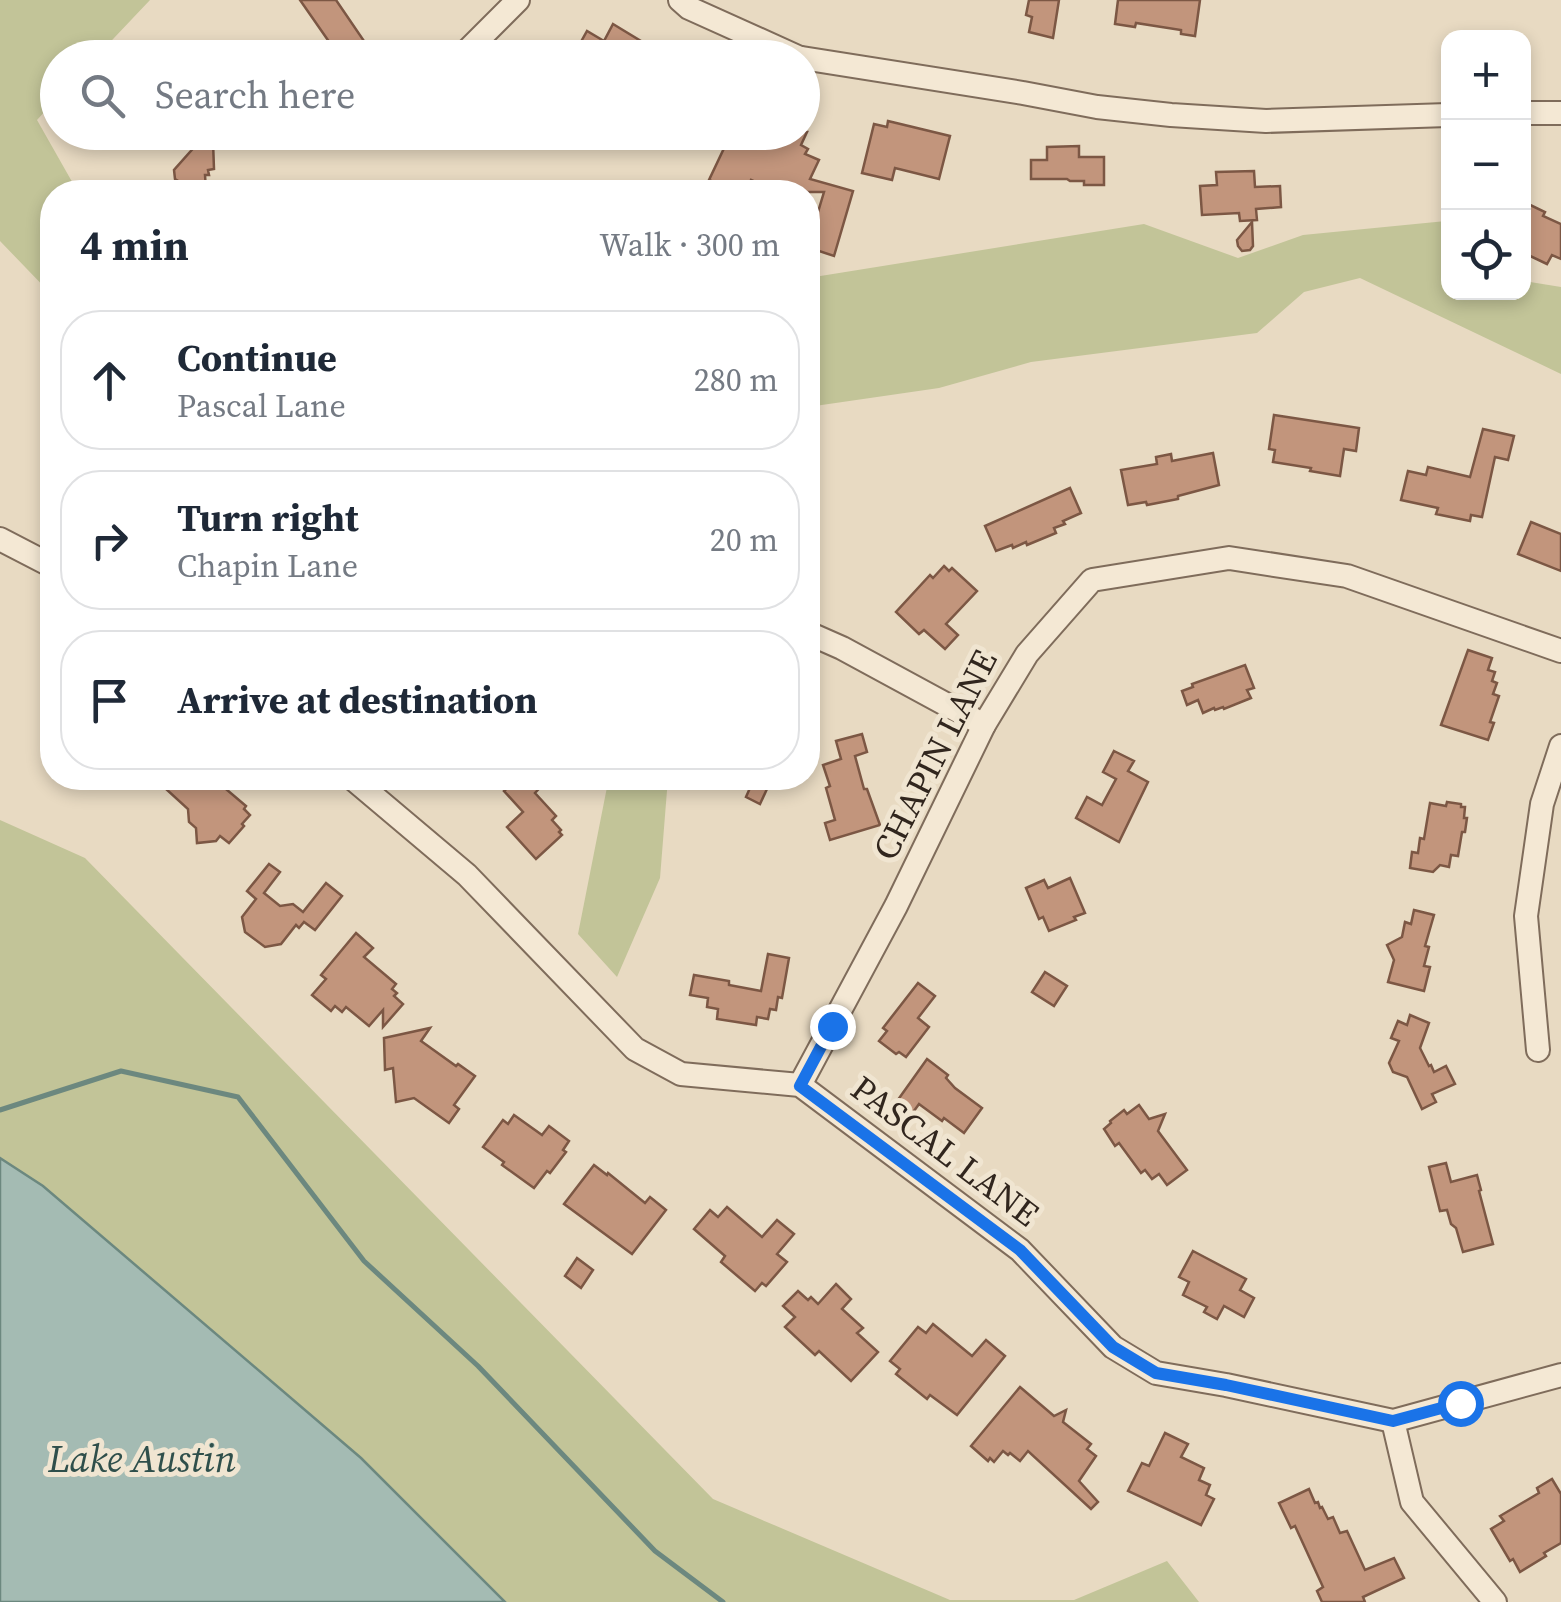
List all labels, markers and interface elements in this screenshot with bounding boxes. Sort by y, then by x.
map controls [1441,30,1531,300]
button: + [1441,30,1531,120]
search box [40,40,820,150]
icon: search [75,68,130,123]
text: Search here [155,69,355,121]
button: − [1441,120,1531,210]
button: locate [1441,210,1531,300]
text: 4 min [80,216,189,274]
text: Walk · 300 m [599,223,780,267]
text: Continue [177,332,337,384]
icon: ahead [82,353,137,408]
text: 280 m [694,358,778,402]
text: Pascal Lane [177,384,346,428]
text: Turn right [177,492,359,544]
icon: right [82,513,137,568]
text: 20 m [710,518,778,562]
text: Chapin Lane [177,544,358,588]
street label: CHAPIN LANE [861,642,1009,868]
icon: arrive [82,673,137,728]
text: Arrive at destination [177,674,538,726]
route end [810,1004,856,1050]
street label: PASCAL LANE [841,1064,1049,1238]
route start [1438,1381,1484,1427]
water label: Lake Austin [47,1433,236,1485]

